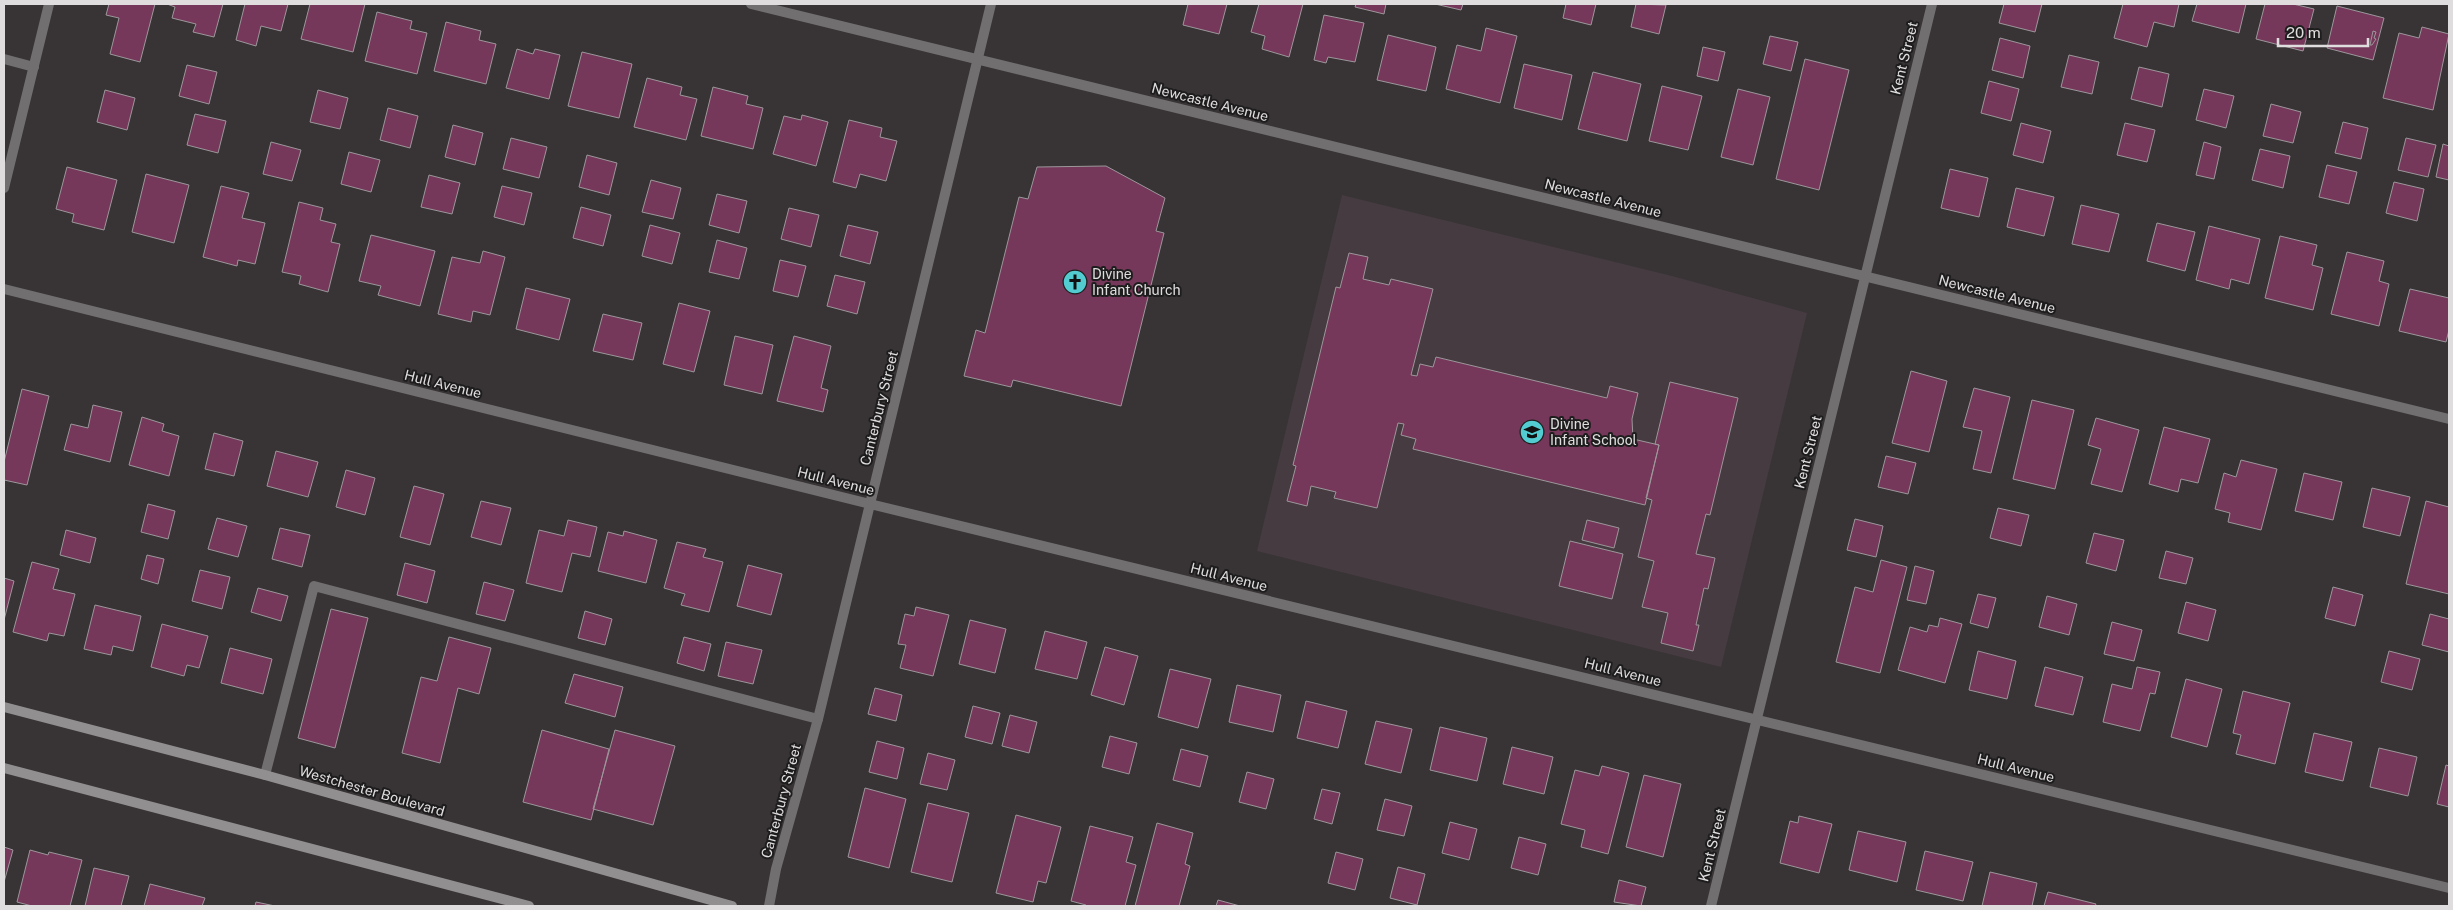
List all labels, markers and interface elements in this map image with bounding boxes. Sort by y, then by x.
scale bar [2278,15,2368,47]
street label: Kent Street [1887,20,1921,96]
text: 20 m [2286,24,2321,41]
street label: Newcastle Avenue [1150,80,1270,124]
street label: Newcastle Avenue [1543,176,1663,220]
place label: Divine Infant Church [1092,266,1181,298]
church icon: Divine Infant Church [1062,269,1088,295]
street label: Newcastle Avenue [1937,272,2057,316]
street label: Canterbury Street [857,349,901,467]
street label: Hull Avenue [403,367,483,401]
street label: Kent Street [1791,414,1825,490]
place label: Divine Infant School [1550,416,1637,448]
school or university icon: Divine Infant School [1519,419,1545,445]
street label: Hull Avenue [796,464,876,498]
street label: Hull Avenue [1189,560,1269,594]
street label: Hull Avenue [1583,655,1663,689]
street label: Canterbury Street [758,742,804,860]
street label: Hull Avenue [1976,751,2056,785]
street label: Westchester Boulevard [297,763,447,819]
street label: Kent Street [1695,807,1729,883]

